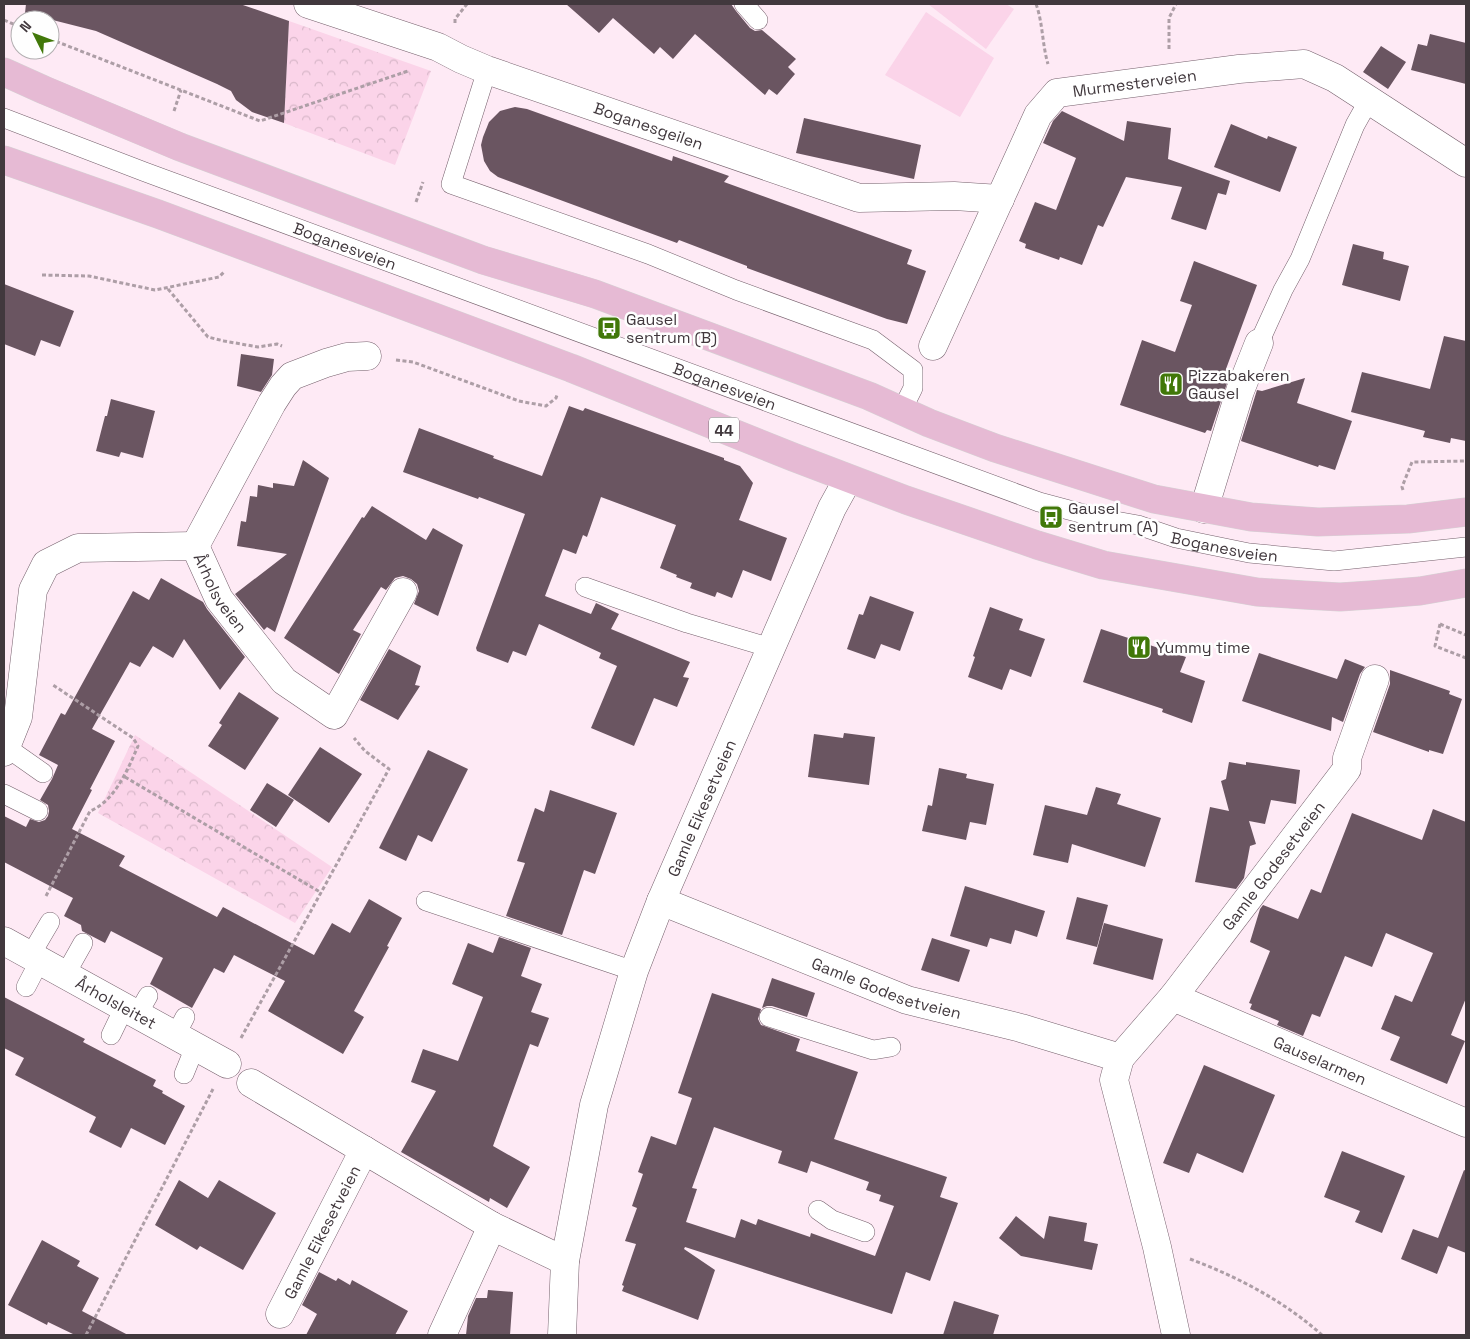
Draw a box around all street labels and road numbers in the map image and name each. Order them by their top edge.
street label: Murmesterveien [1071,64,1198,101]
street label: Boganesgeilen [591,97,706,154]
street label: Boganesveien [290,217,399,274]
street label: Boganesveien [670,357,779,415]
road number: 44 [709,418,739,442]
street label: Boganesveien [1169,527,1279,566]
street label: Årholsveien [189,550,252,637]
street label: Gamle Eikesetveien [662,736,740,880]
street label: Gamle Godesetveien [1217,797,1329,935]
street label: Gamle Godesetveien [809,952,963,1023]
street label: Årholsleitet [72,972,160,1034]
street label: Gauselarmen [1270,1031,1370,1090]
street label: Gamle Eikesetveien [279,1162,365,1303]

